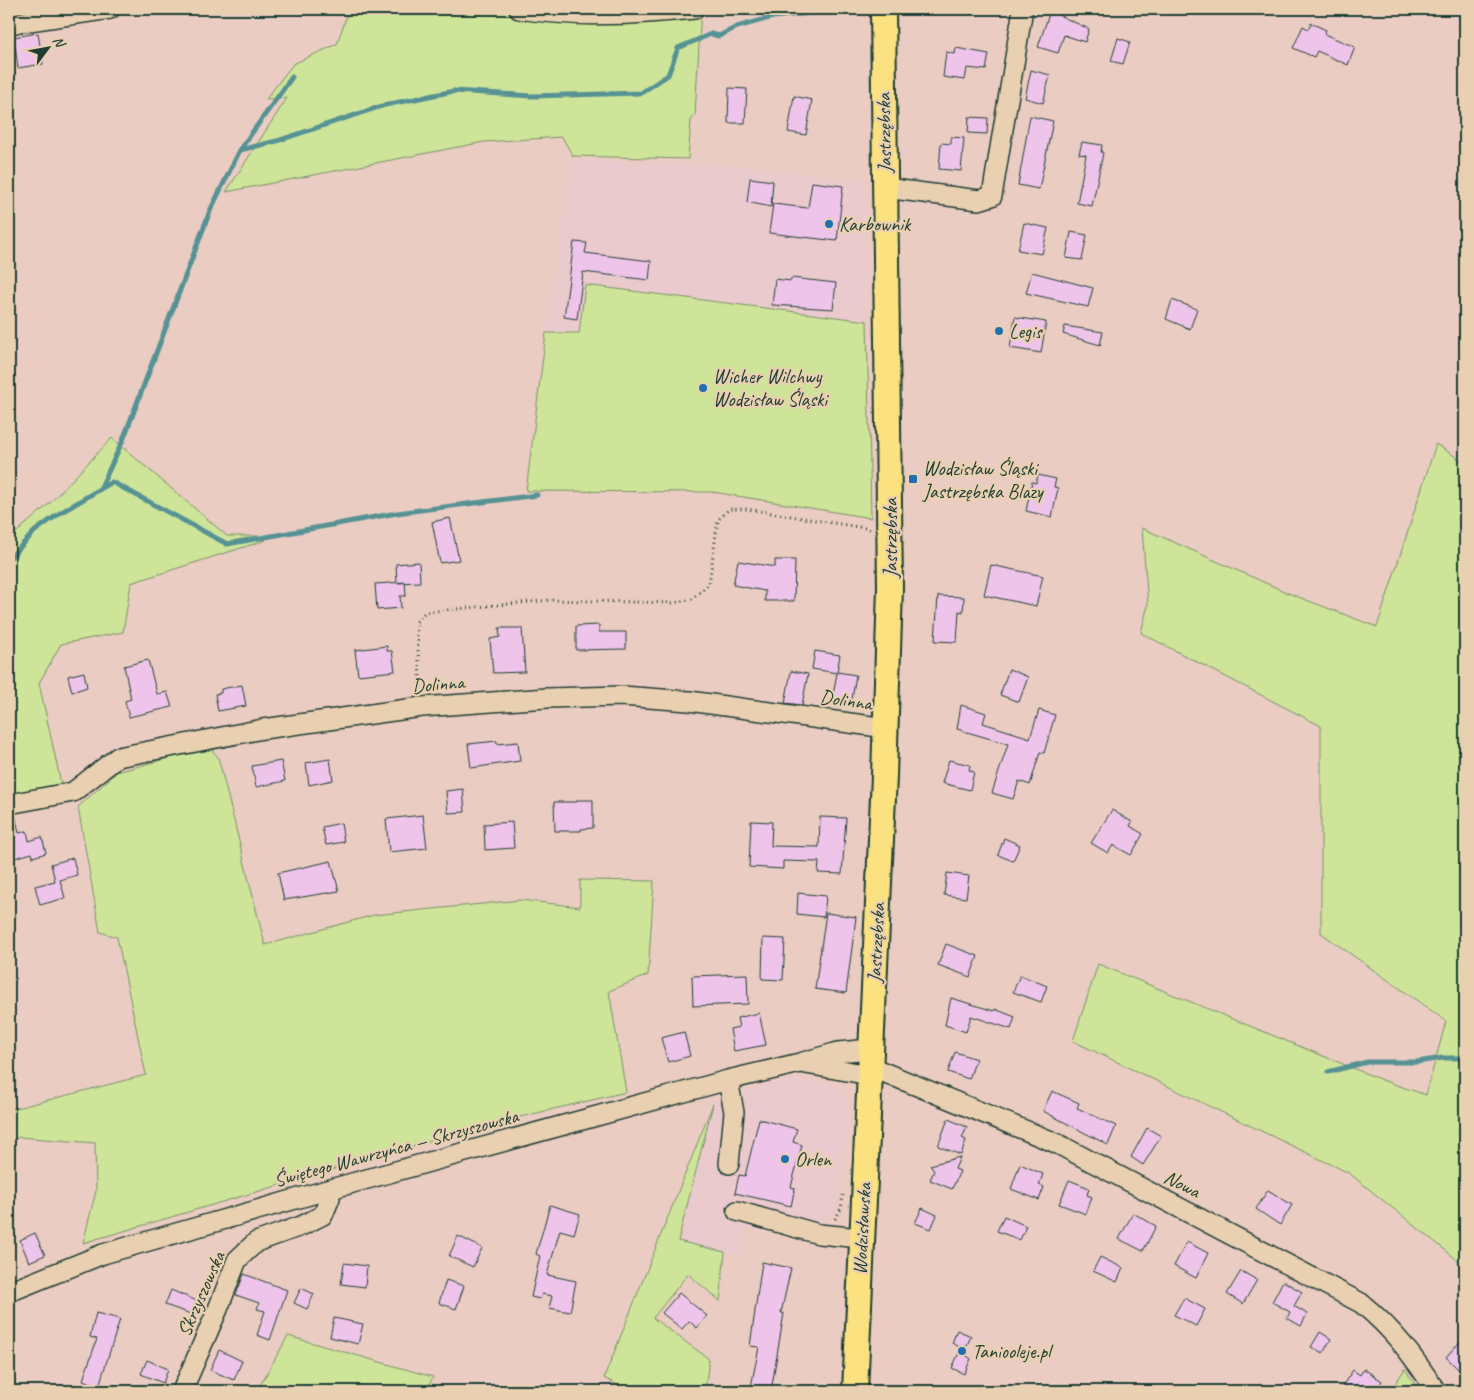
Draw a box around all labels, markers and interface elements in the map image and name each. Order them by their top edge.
north arrow [22,22,72,72]
text: N [49,33,69,52]
street label: Jastrzębska [871,92,897,174]
place label: Karbownik [839,212,912,237]
marker: Karbownik [823,218,835,230]
place label: Legis [1009,319,1044,344]
marker: Legis [993,325,1005,337]
place label: Wicher Wilchwy Wodzisław Śląski [713,364,829,412]
marker: Wicher Wilchwy Wodzisław Śląski [697,382,709,394]
place label: Wodzisław Śląski Jastrzębska Blazy [922,456,1045,504]
marker: Wodzisław Śląski Jastrzębska Blazy [907,473,919,485]
street label: Jastrzębska [878,497,903,579]
street label: Dolinna [411,669,467,699]
street label: Dolinna [818,684,875,716]
street label: Jastrzębska [861,901,891,984]
street label: Świętego Wawrzyńca — Skrzyszowska [271,1103,523,1193]
place label: Orlen [795,1147,832,1172]
marker: Orlen [779,1153,791,1165]
street label: Nowa [1160,1164,1206,1204]
street label: Wodzisławska [847,1181,877,1275]
street label: Skrzyszowska [171,1246,232,1340]
place label: Taniooleje.pl [972,1339,1054,1364]
marker: Taniooleje.pl [956,1345,968,1357]

